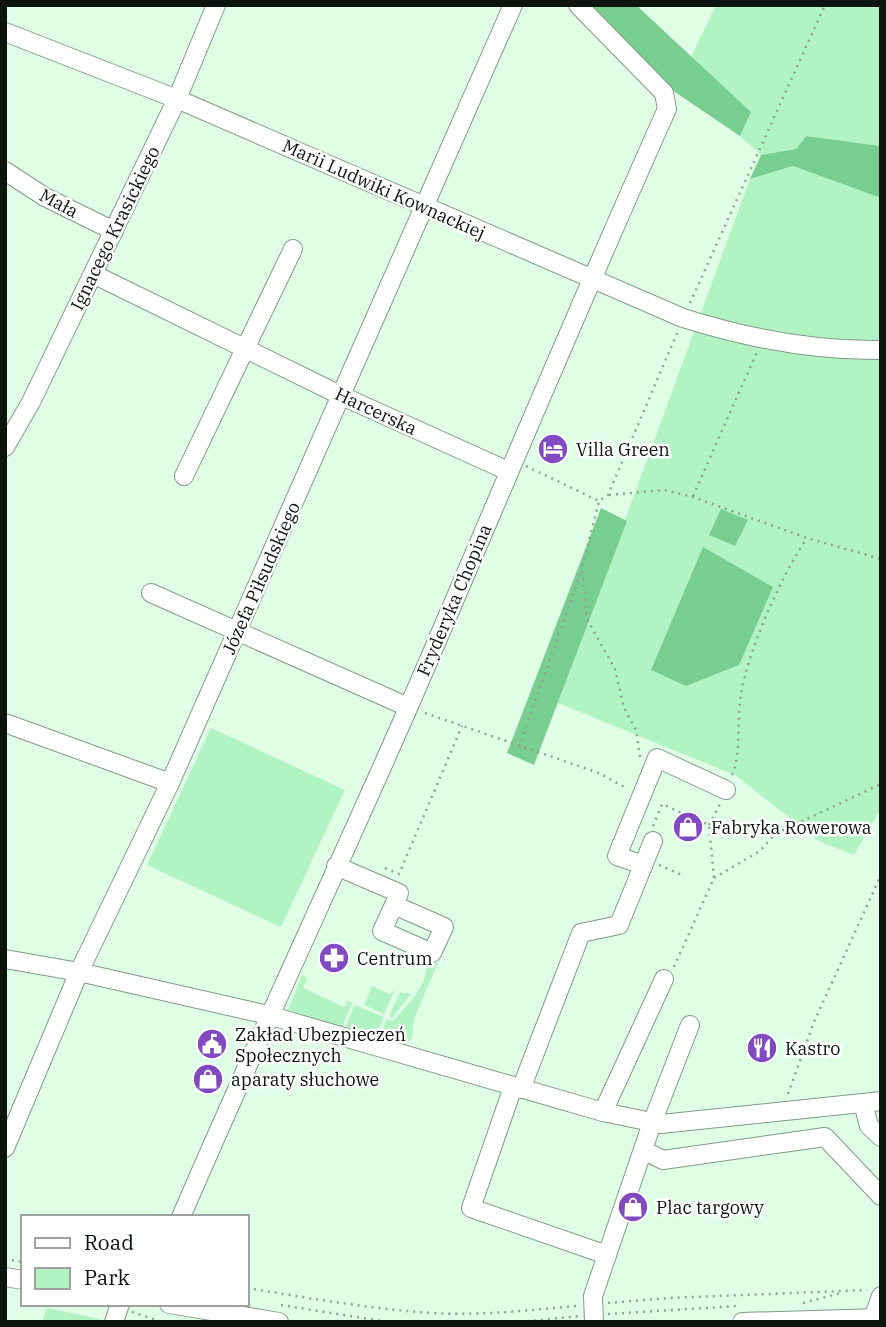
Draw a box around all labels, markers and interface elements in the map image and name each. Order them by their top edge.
street label: Marii Ludwiki Kownackiej [279,134,489,244]
street label: Ignacego Krasickiego [65,142,165,314]
street label: Mała [36,183,83,223]
street label: Harcerska [331,382,421,440]
hotel icon: Villa Green [536,432,570,466]
place label: Villa Green [576,438,670,461]
street label: Józefa Piłsudskiego [217,498,305,658]
street label: Fryderyka Chopina [412,520,497,680]
shop icon: Fabryka Rowerowa [671,810,705,844]
place label: Fabryka Rowerowa [711,816,872,839]
pharmacy icon: Centrum [317,941,351,975]
place label: Centrum [357,947,433,970]
place label: Zakład Ubezpieczeń Społecznych [235,1023,406,1067]
public building icon: Zakład Ubezpieczeń Społecznych [195,1027,229,1061]
restaurant icon: Kastro [745,1031,779,1065]
place label: Kastro [785,1037,840,1060]
shop icon: aparaty słuchowe [191,1062,225,1096]
place label: aparaty słuchowe [231,1068,379,1091]
shop icon: Plac targowy [616,1190,650,1224]
place label: Plac targowy [656,1196,764,1219]
legend [21,1215,248,1306]
text: Road [84,1228,134,1256]
text: Park [84,1263,131,1291]

